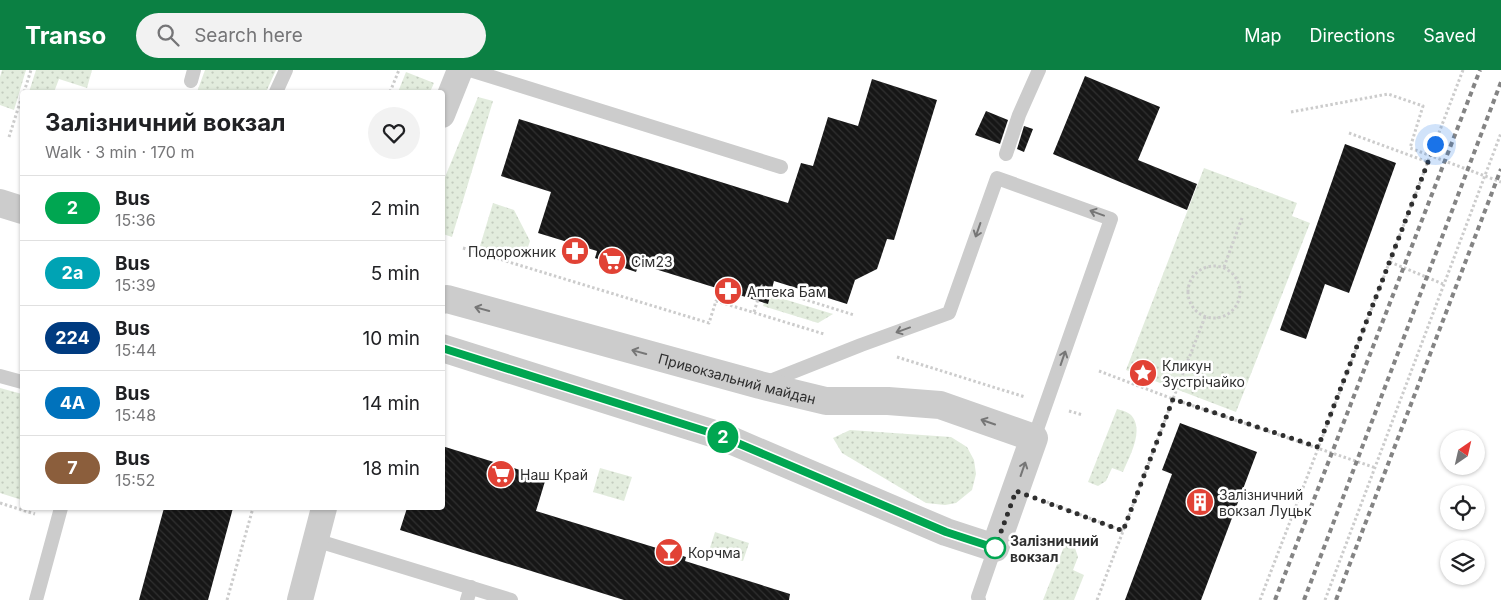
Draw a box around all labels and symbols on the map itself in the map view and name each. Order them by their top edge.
your location [1423,132,1448,157]
one-way arrow [1090,208,1106,218]
one-way arrow [973,222,982,237]
pharmacy icon: Подорожник [560,236,590,266]
place label: Подорожник [468,243,556,260]
supermarket icon: Сім23 [597,246,627,276]
place label: Сім23 [631,253,673,270]
pharmacy icon: Аптека Бам [713,276,743,306]
place label: Аптека Бам [747,283,826,300]
one-way arrow [475,303,491,313]
one-way arrow [896,326,911,335]
one-way arrow [631,346,647,356]
street label: Привокзальний майдан [657,349,818,407]
one-way arrow [1059,350,1068,366]
place label: Кликун Зустрічайко [1162,357,1245,390]
place icon: Кликун Зустрічайко [1128,358,1158,388]
one-way arrow [981,417,996,426]
line badge: 2 [707,421,739,453]
north arrow [1440,430,1485,475]
supermarket icon: Наш Край [486,459,516,489]
one-way arrow [1019,462,1028,477]
place label: Наш Край [520,466,588,483]
place label: Залізничний вокзал Луцьк [1219,486,1312,519]
building icon: Залізничний вокзал Луцьк [1185,487,1215,517]
place label: Залізничний вокзал [1010,532,1099,565]
bar icon: Корчма [654,537,684,567]
marker: Залізничний вокзал [984,537,1006,559]
place label: Корчма [688,544,741,561]

